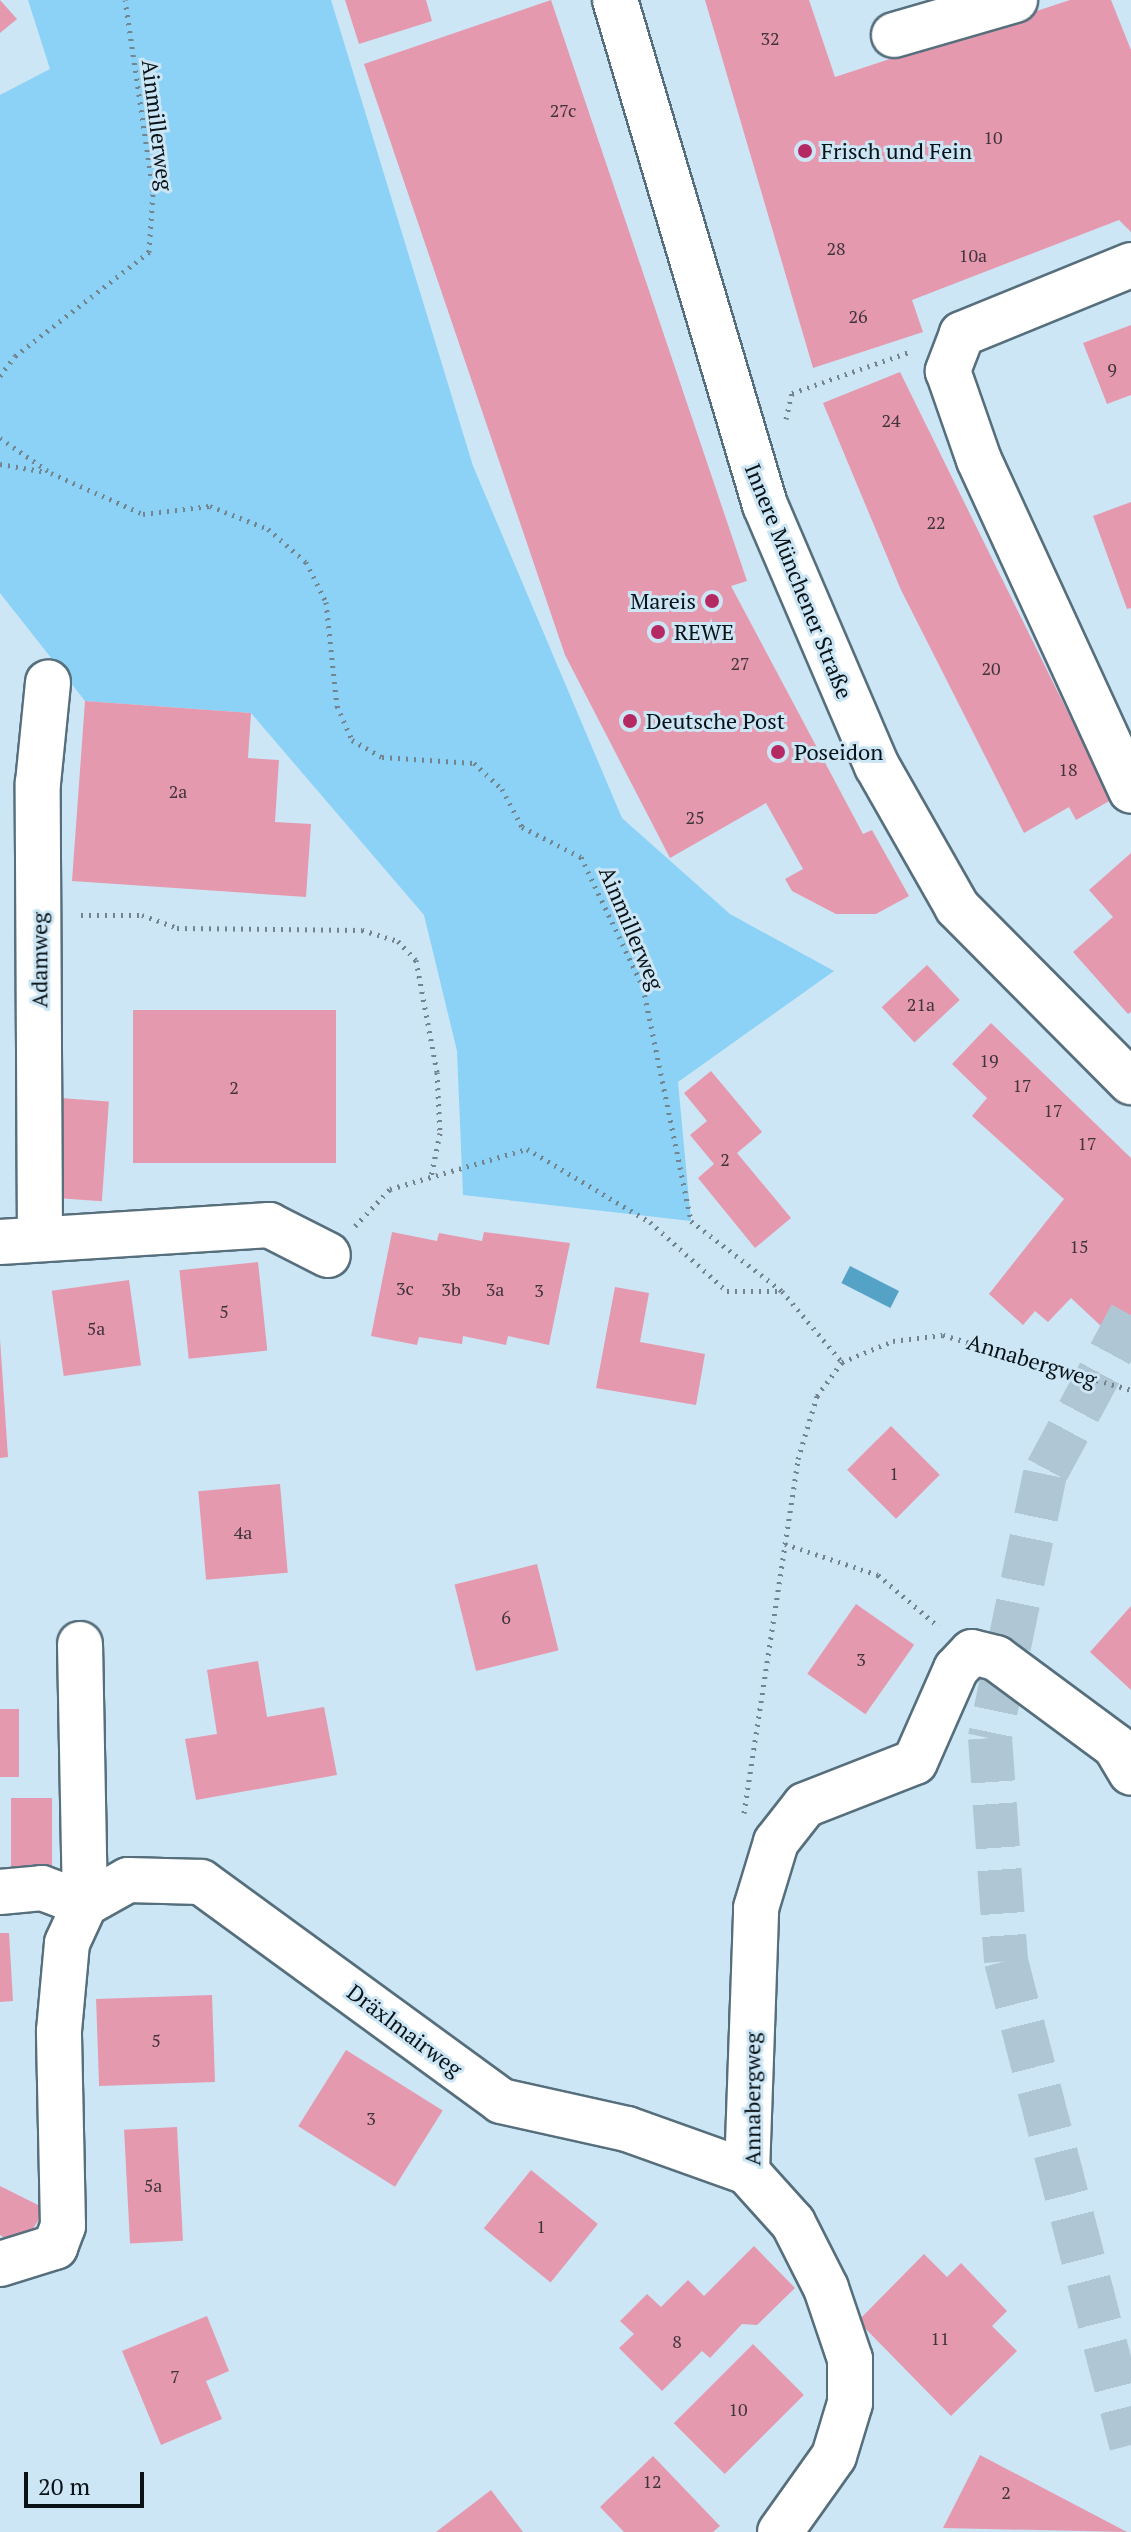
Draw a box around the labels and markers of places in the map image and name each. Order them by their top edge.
place label: Frisch und Fein [821,138,972,164]
marker: Frisch und Fein [796,142,814,160]
place label: Mareis [630,588,696,614]
marker: Mareis [703,592,721,610]
place label: REWE [674,619,734,645]
marker: REWE [649,623,667,641]
place label: Deutsche Post [646,708,785,734]
marker: Deutsche Post [621,712,639,730]
place label: Poseidon [794,739,883,765]
marker: Poseidon [769,743,787,761]

